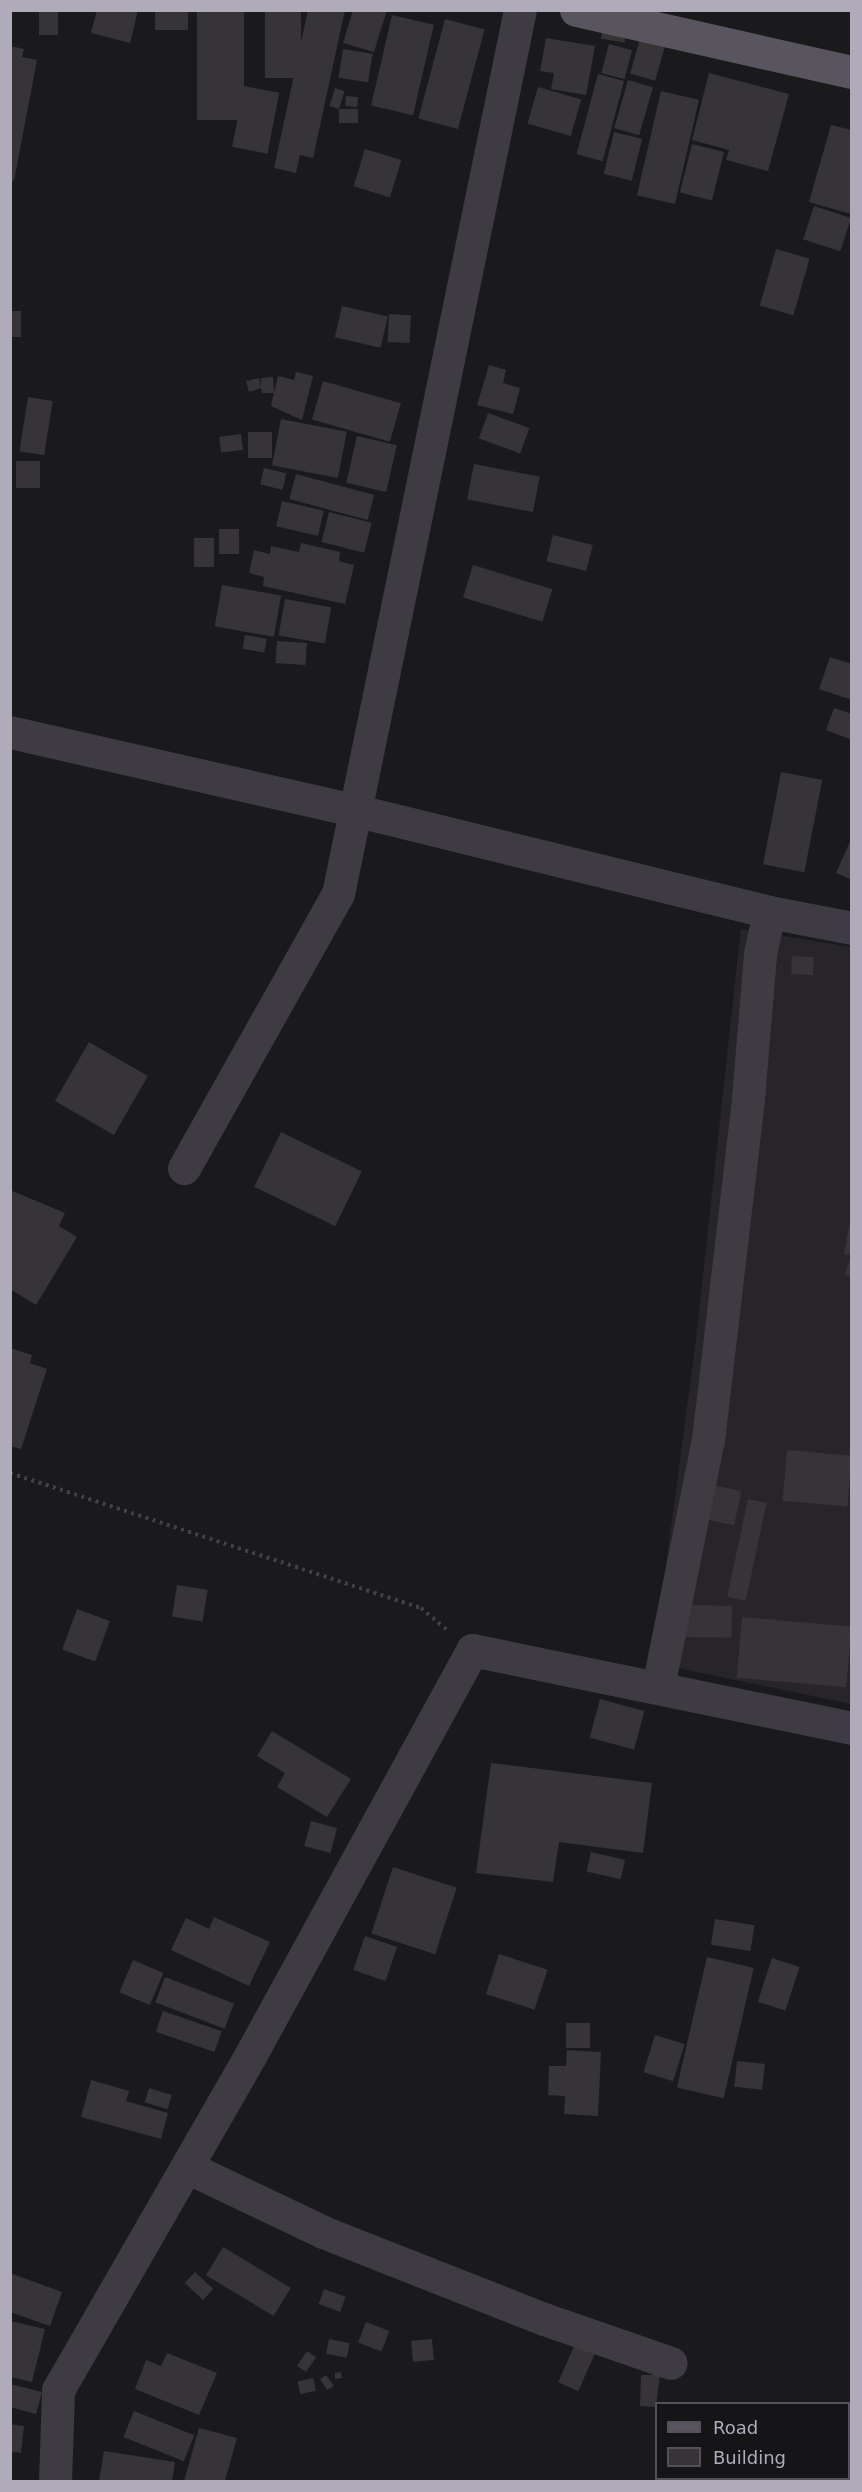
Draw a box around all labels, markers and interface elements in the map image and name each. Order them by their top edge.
legend [655,2402,850,2480]
text: Road [713,2417,758,2438]
text: Building [713,2447,786,2468]

